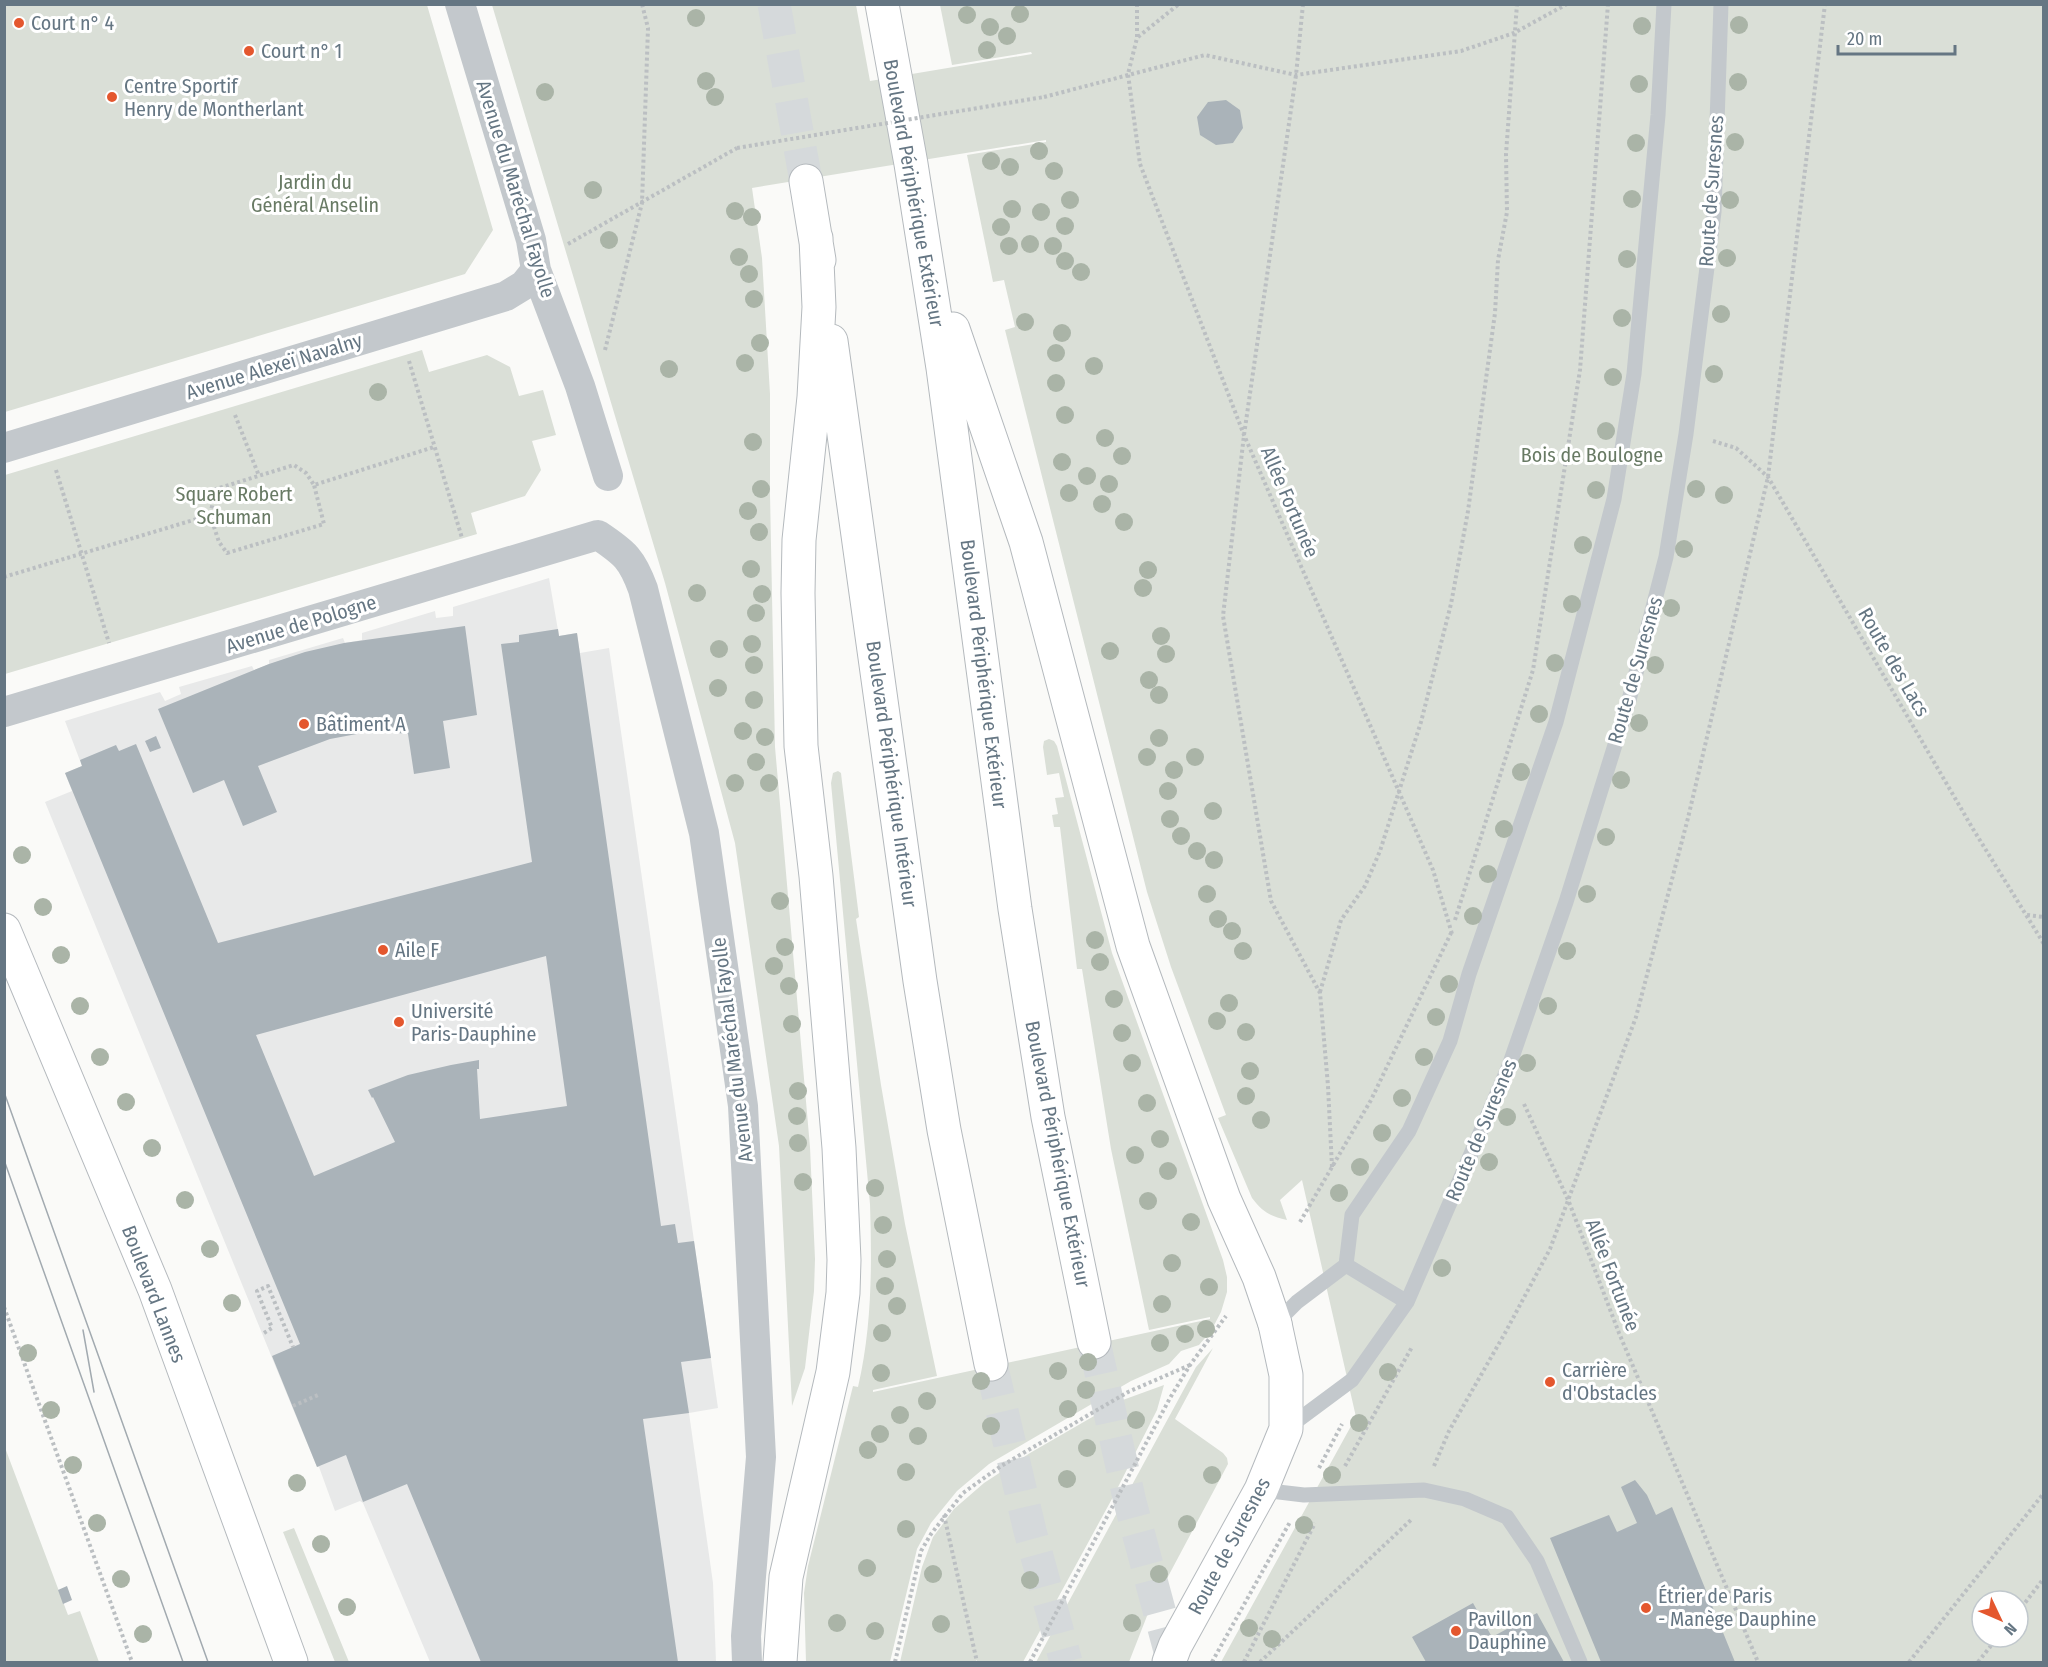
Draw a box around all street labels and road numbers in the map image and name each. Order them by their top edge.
street label: Boulevard Périphérique Extérieur [879,57,949,329]
street label: Avenue du Maréchal Fayolle [471,77,561,301]
street label: Route de Suresnes [1694,114,1728,268]
street label: Avenue Alexeï Navalny [183,328,365,404]
street label: Allée Fortunée [1256,443,1324,561]
street label: Boulevard Périphérique Extérieur [956,538,1012,810]
street label: Avenue de Pologne [223,590,379,658]
street label: Route de Suresnes [1603,594,1667,746]
street label: Route des Lacs [1853,603,1935,721]
street label: Boulevard Périphérique Intérieur [861,639,923,909]
street label: Avenue du Maréchal Fayolle [706,936,758,1164]
street label: Boulevard Périphérique Extérieur [1020,1019,1096,1289]
street label: Route de Suresnes [1440,1055,1522,1205]
street label: Allée Fortunée [1581,1215,1645,1335]
street label: Boulevard Lannes [117,1222,191,1366]
street label: Route de Suresnes [1183,1473,1275,1619]

